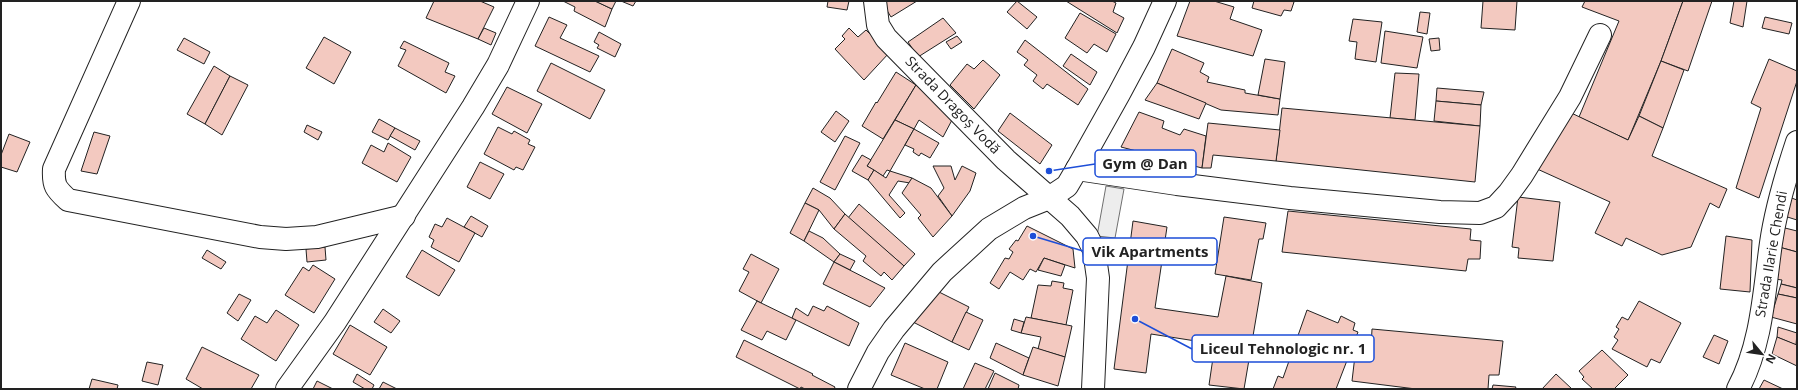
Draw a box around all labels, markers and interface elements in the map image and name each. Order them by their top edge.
street label: Strada Dragoș Vodă [902,52,1005,158]
callout: Gym @ Dan [1095,150,1196,177]
text: Gym @ Dan [1102,153,1188,173]
street label: Strada Ilarie Chendi [1750,189,1791,319]
callout: Vik Apartments [1083,238,1217,265]
text: Vik Apartments [1091,241,1209,261]
north arrow [1742,334,1782,374]
callout: Liceul Tehnologic nr. 1 [1192,335,1374,362]
text: Liceul Tehnologic nr. 1 [1200,338,1366,358]
text: N [1762,352,1780,367]

